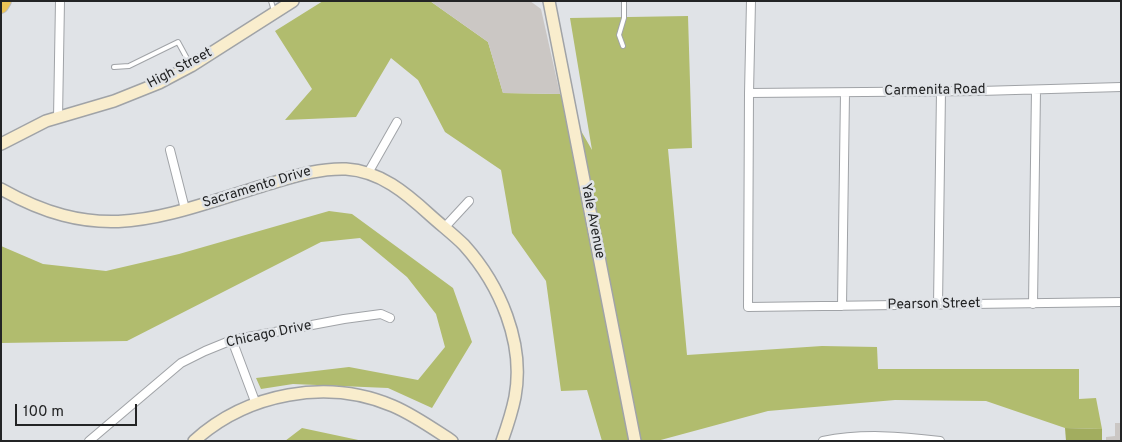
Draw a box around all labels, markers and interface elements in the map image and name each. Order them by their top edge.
street label: High Street [145,45,215,93]
street label: Carmenita Road [884,82,986,100]
street label: Sacramento Drive [201,164,313,212]
street label: Yale Avenue [576,182,608,260]
street label: Pearson Street [887,296,981,314]
street label: Chicago Drive [225,318,313,352]
scale bar [18,394,140,426]
text: 100 m [23,403,64,422]

